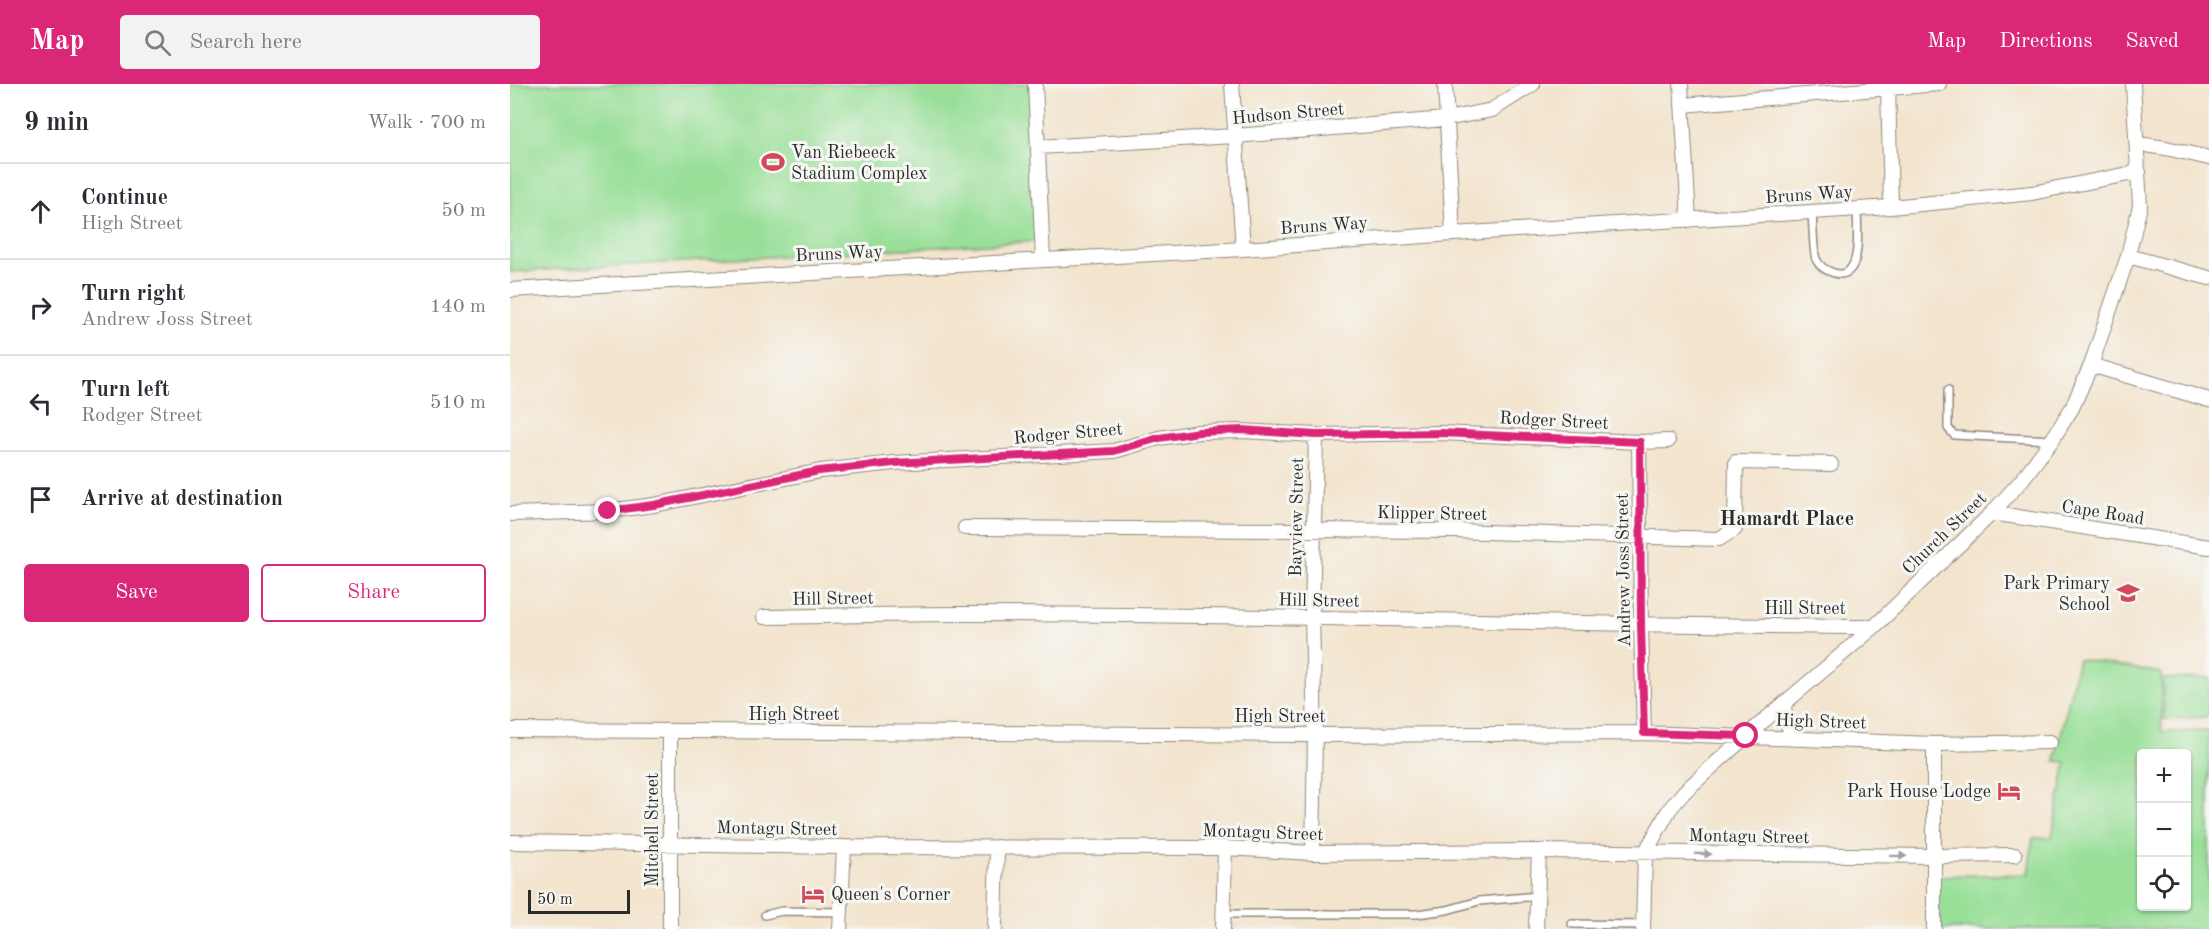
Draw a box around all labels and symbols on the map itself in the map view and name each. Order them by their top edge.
street label: Hudson Street [1231,100,1345,128]
place label: Van Riebeeck Stadium Complex [791,144,928,183]
sports icon: Van Riebeeck Stadium Complex [760,149,786,175]
street label: Bruns Way [1765,183,1854,207]
street label: Bruns Way [1280,214,1369,238]
street label: Bruns Way [795,243,884,265]
street label: Rodger Street [1499,409,1609,433]
street label: Rodger Street [1013,420,1123,448]
street label: Bayview Street [1287,457,1307,577]
street label: Church Street [1899,489,1990,578]
street label: Andrew Joss Street [1614,493,1634,647]
route end [594,497,620,523]
street label: Cape Road [2060,498,2146,528]
street label: Klipper Street [1377,504,1487,524]
district label: Hamardt Place [1720,510,1854,530]
place label: Park Primary School [2003,575,2110,614]
school or university icon: Park Primary School [2115,580,2141,606]
street label: Hill Street [792,589,874,609]
street label: Hill Street [1278,591,1360,611]
street label: Hill Street [1764,600,1846,618]
street label: High Street [748,706,840,724]
street label: High Street [1234,708,1326,726]
street label: High Street [1775,711,1867,733]
route start [1732,722,1758,748]
street label: Mitchell Street [644,773,662,887]
hotel icon: Park House Lodge [1996,778,2022,804]
place label: Park House Lodge [1847,783,1991,801]
street label: Montagu Street [716,819,838,839]
street label: Montagu Street [1202,822,1324,844]
street label: Montagu Street [1688,827,1810,847]
one-way arrow [1694,849,1713,859]
one-way arrow [1889,851,1908,861]
hotel icon: Queen's Corner [800,881,826,907]
place label: Queen's Corner [831,886,951,904]
scale bar [528,887,630,914]

